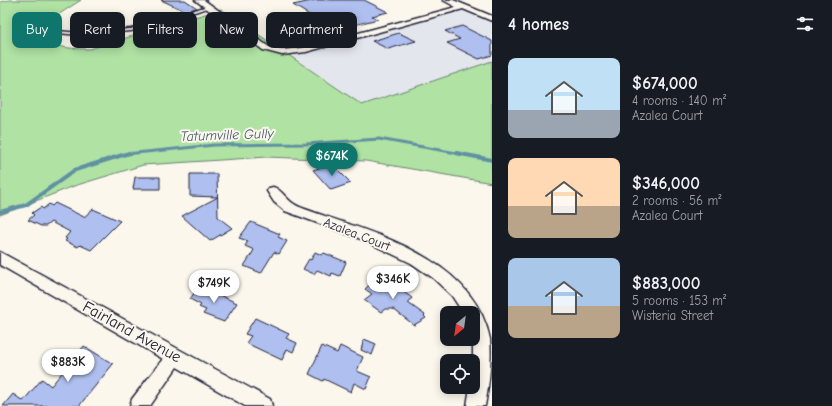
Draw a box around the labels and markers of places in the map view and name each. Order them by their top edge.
pin: $674K [304,143,360,177]
pin: $346K [365,266,421,300]
pin: $749K [186,270,242,304]
pin: $883K [40,349,96,383]

